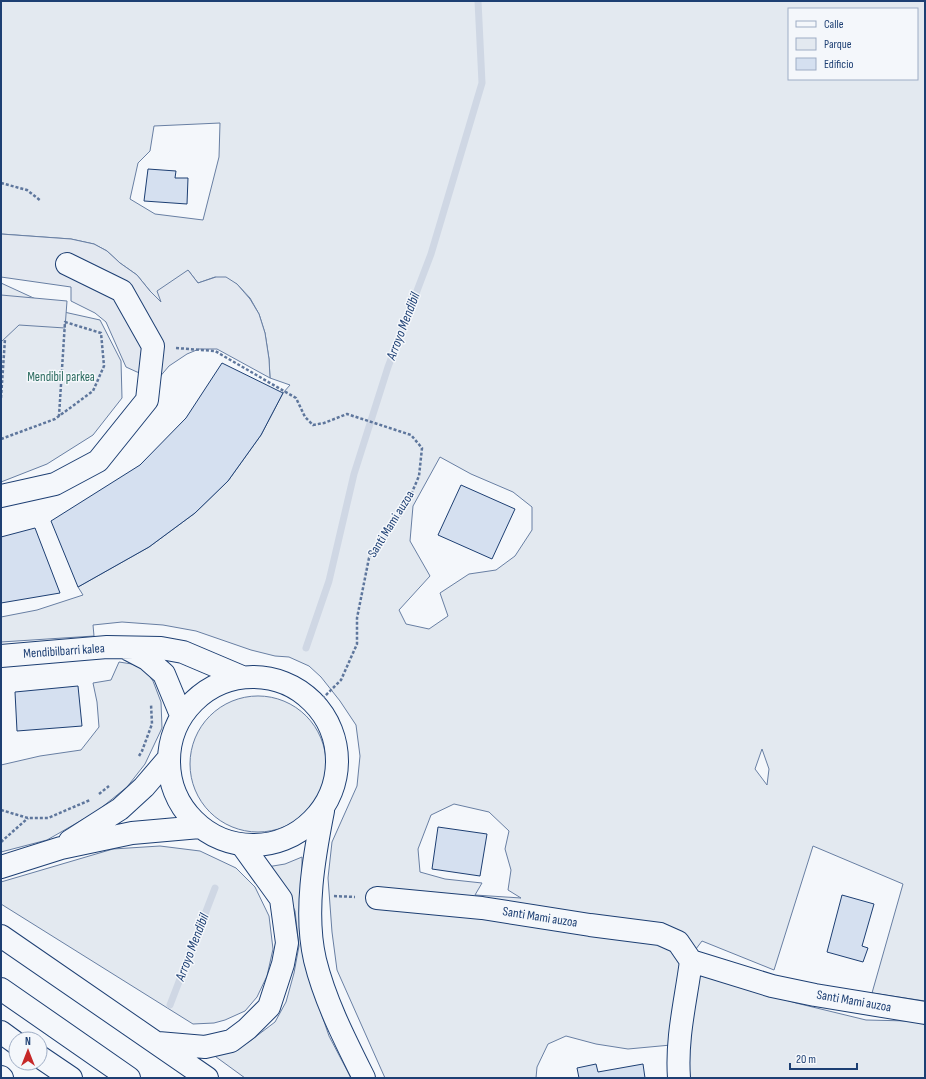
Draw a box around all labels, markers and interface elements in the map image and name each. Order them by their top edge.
legend [788,8,918,80]
text: Calle [824,17,844,32]
text: Parque [824,37,852,52]
text: Edificio [824,57,853,72]
water label: Arroyo Mendibil [382,289,424,363]
park label: Mendibil parkea [27,369,95,385]
street label: Santi Mami auzoa [364,488,418,560]
street label: Mendibilbarri kalea [23,640,105,662]
street label: Santi Mami auzoa [501,903,579,931]
water label: Arroyo Mendibil [171,910,213,984]
street label: Santi Mami auzoa [815,987,893,1015]
north arrow [8,1031,48,1071]
text: N [25,1035,31,1048]
scale bar [790,1045,857,1071]
text: 20 m [796,1052,816,1067]

